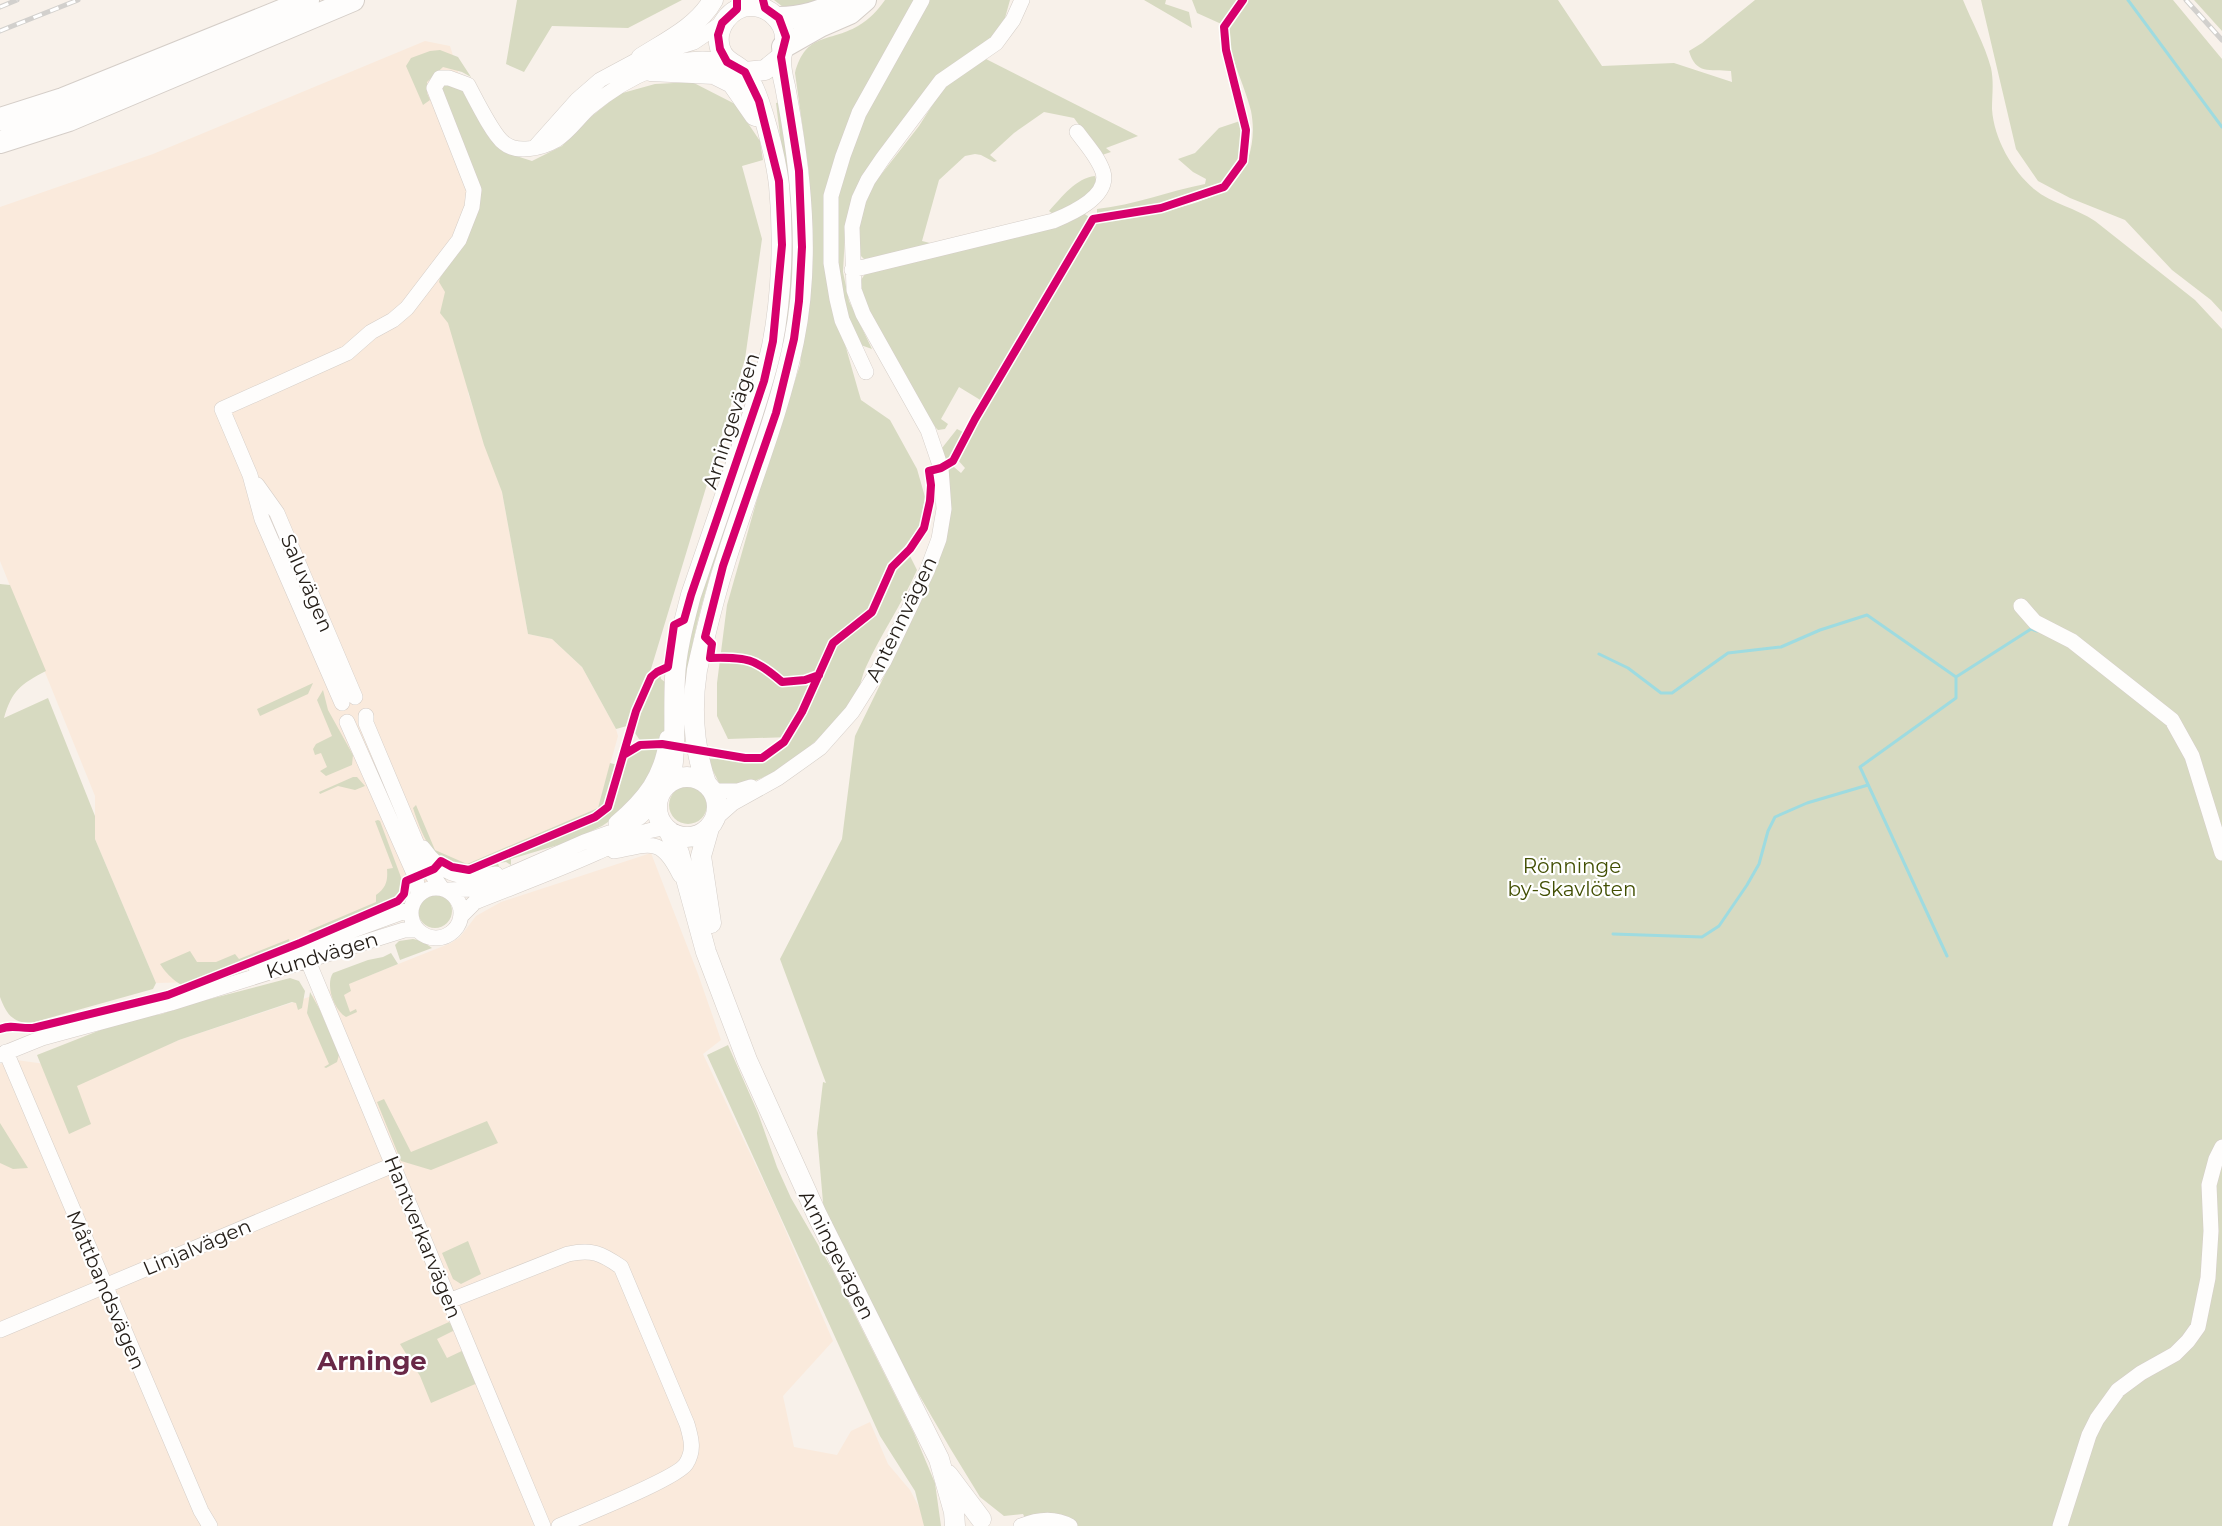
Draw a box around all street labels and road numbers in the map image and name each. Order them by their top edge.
street label: Arningevägen [698,350,764,492]
street label: Saluvägen [276,530,338,636]
street label: Antennvägen [860,553,942,685]
street label: Kundvägen [263,927,381,983]
street label: Hantverkarvägen [379,1152,467,1322]
street label: Arningevägen [794,1186,880,1324]
street label: Måttbandsvägen [62,1207,150,1373]
street label: Linjalvägen [139,1214,255,1280]

